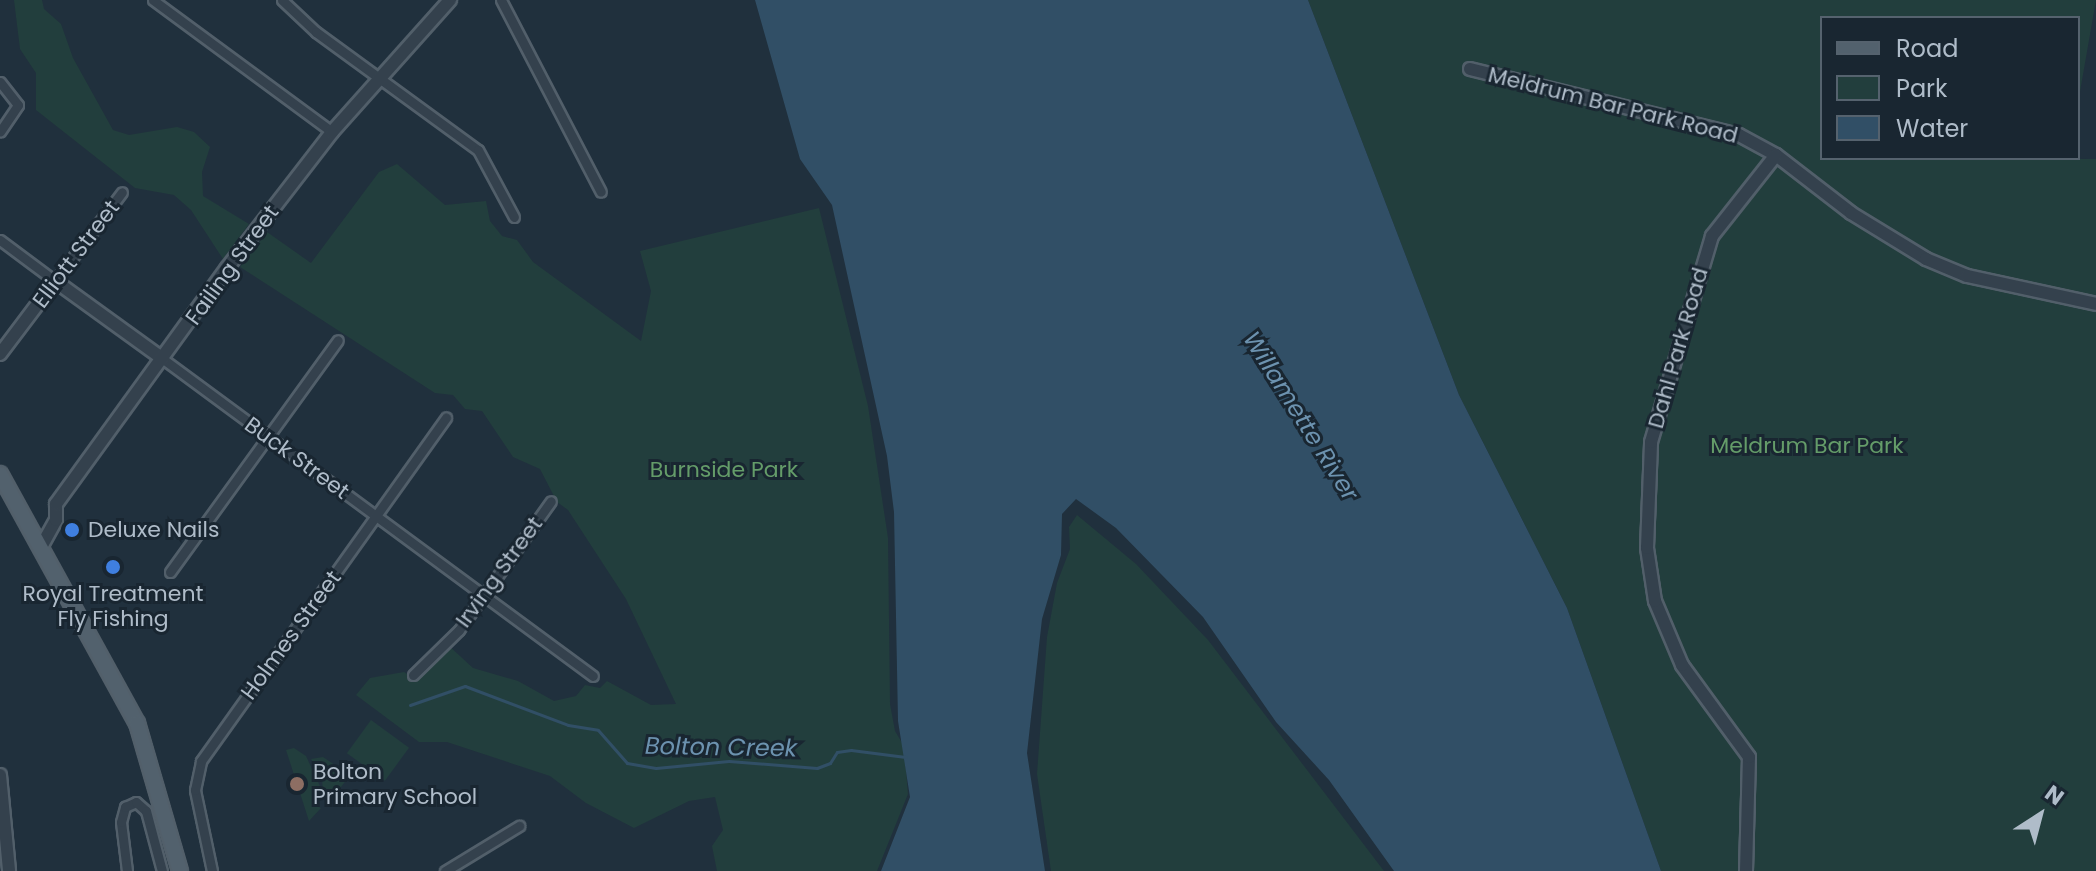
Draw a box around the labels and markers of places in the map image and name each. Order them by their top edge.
place label: Deluxe Nails [88,517,219,543]
marker: Deluxe Nails [63,521,81,539]
marker: Royal Treatment Fly Fishing [104,558,122,576]
place label: Royal Treatment Fly Fishing [22,580,204,632]
place label: Bolton Primary School [313,758,477,810]
marker: Bolton Primary School [288,775,306,793]

